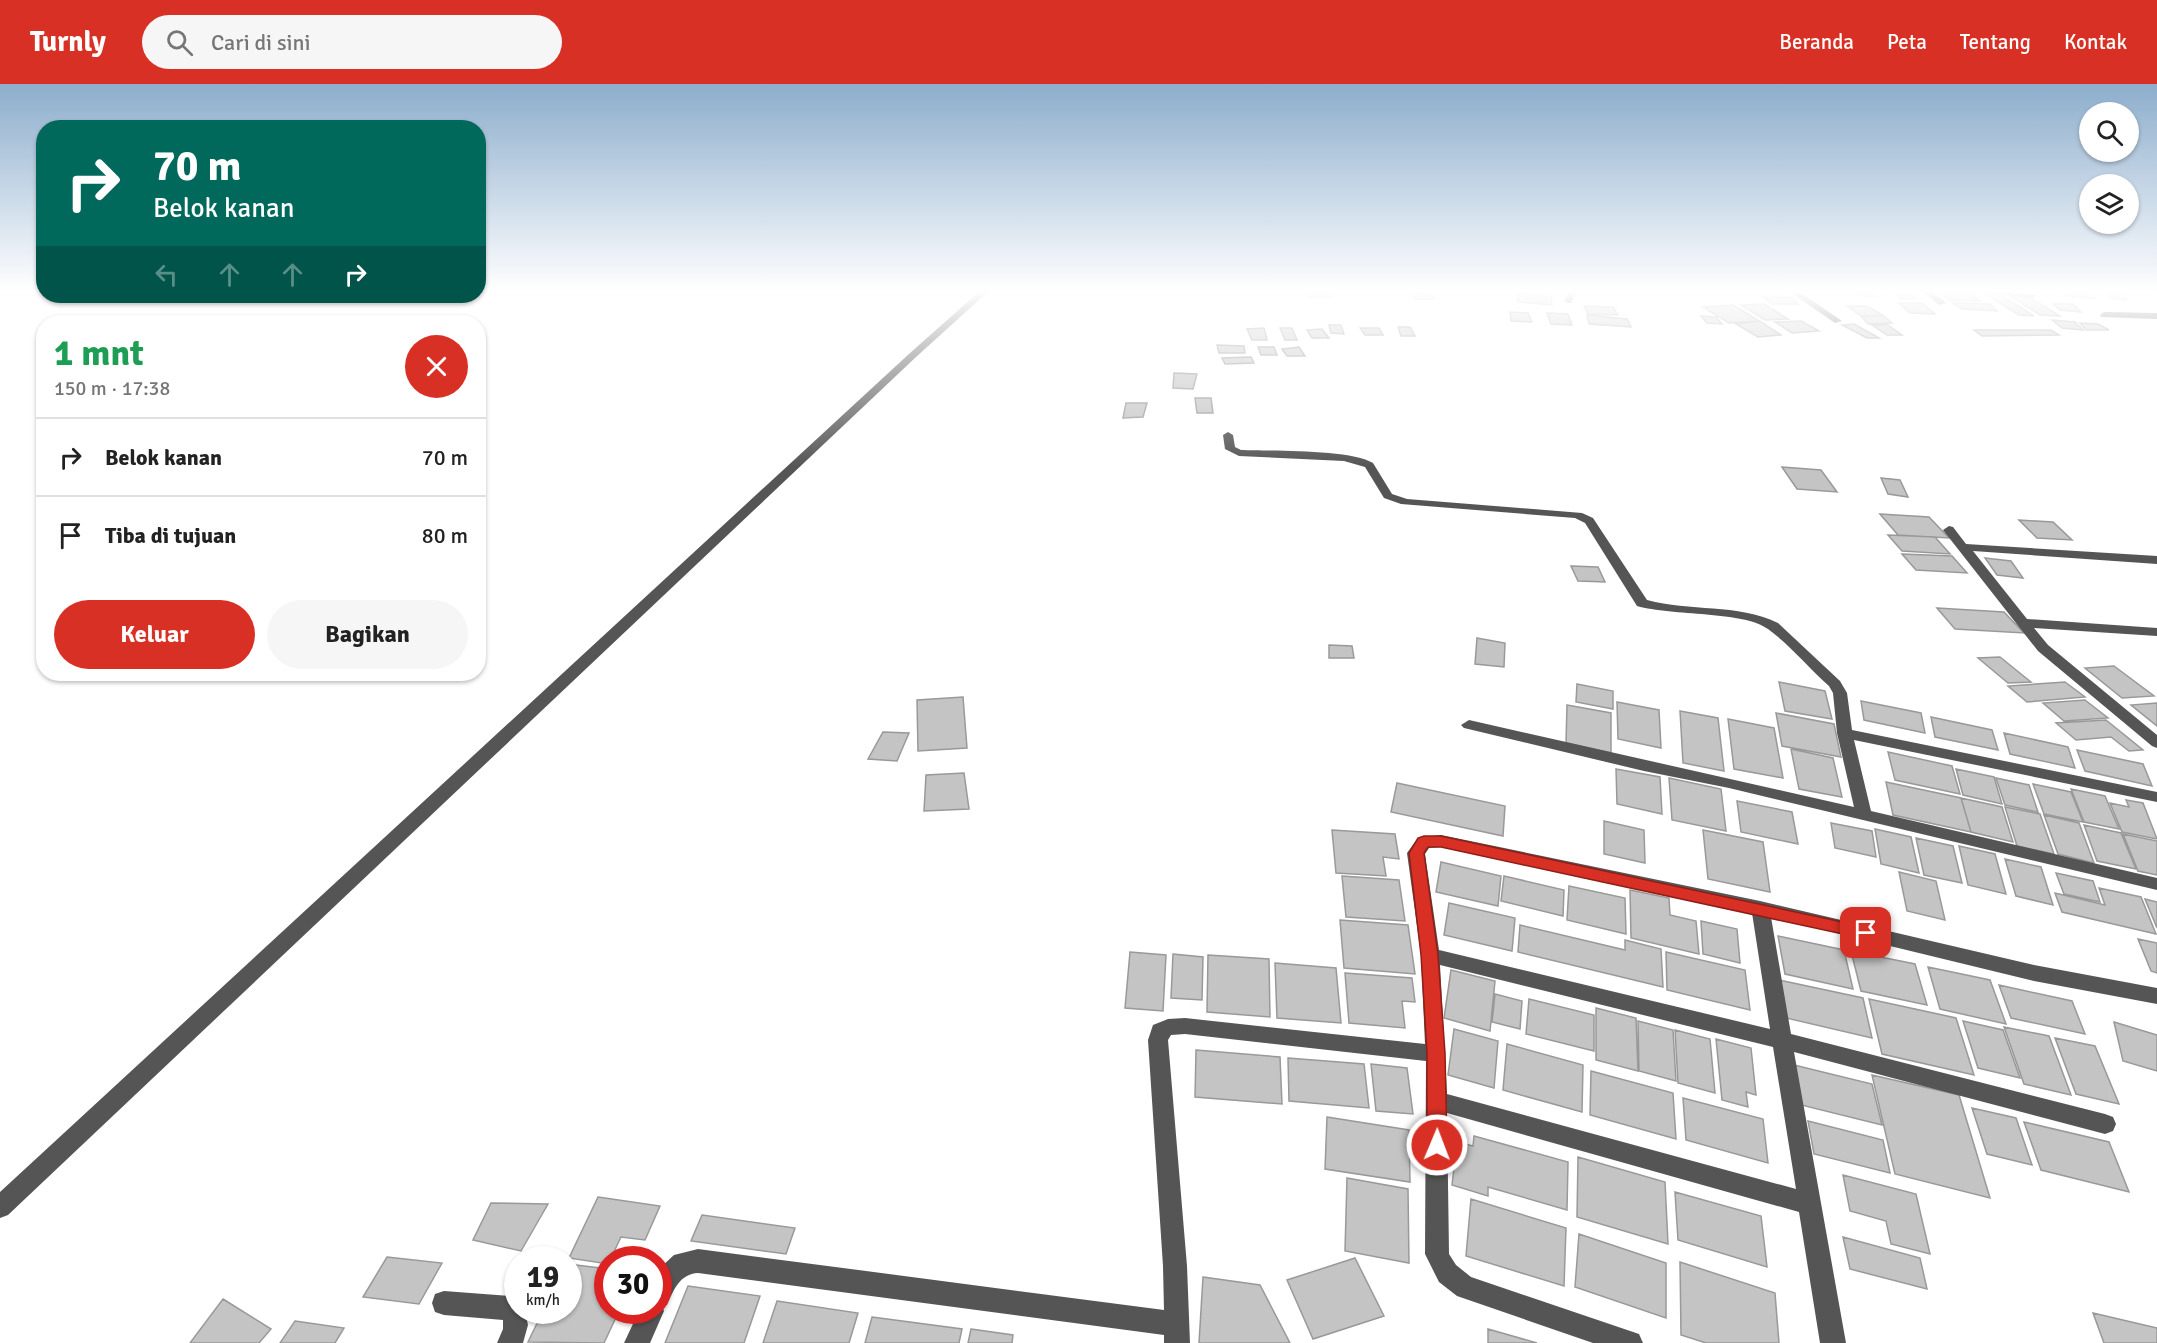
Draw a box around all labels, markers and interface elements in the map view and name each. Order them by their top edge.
search box [142,15,562,69]
text: Turnly [30,25,106,59]
icon: search [163,26,196,59]
text: Cari di sini [211,29,311,56]
text: Beranda [1779,29,1854,55]
text: Peta [1887,29,1927,55]
text: Tentang [1960,29,2031,55]
text: Kontak [2064,29,2127,55]
map controls [2079,102,2139,234]
button: search [2079,102,2139,162]
text: 70 m [153,141,242,192]
icon: right [54,144,132,222]
button: layers [2079,174,2139,234]
text: Belok kanan [153,192,294,225]
icon: left [150,258,183,291]
icon: ahead [213,258,246,291]
icon: ahead [276,258,309,291]
icon: right [339,258,372,291]
text: 1 mnt [54,331,144,376]
button: close [405,335,468,398]
text: 150 m · 17:38 [54,376,170,401]
icon: right [54,441,87,474]
text: Belok kanan [105,444,222,471]
text: 70 m [422,444,468,471]
icon: arrive [54,519,87,552]
text: Tiba di tujuan [105,522,236,549]
text: 80 m [422,522,468,549]
button: Keluar [54,600,255,669]
button: Bagikan [267,600,468,669]
pin [1840,907,1891,958]
icon: arrive [1849,916,1882,949]
position arrow [1405,1113,1469,1177]
speed limit sign: 30 [594,1246,672,1324]
text: 19 [527,1259,559,1296]
text: km/h [526,1291,560,1309]

